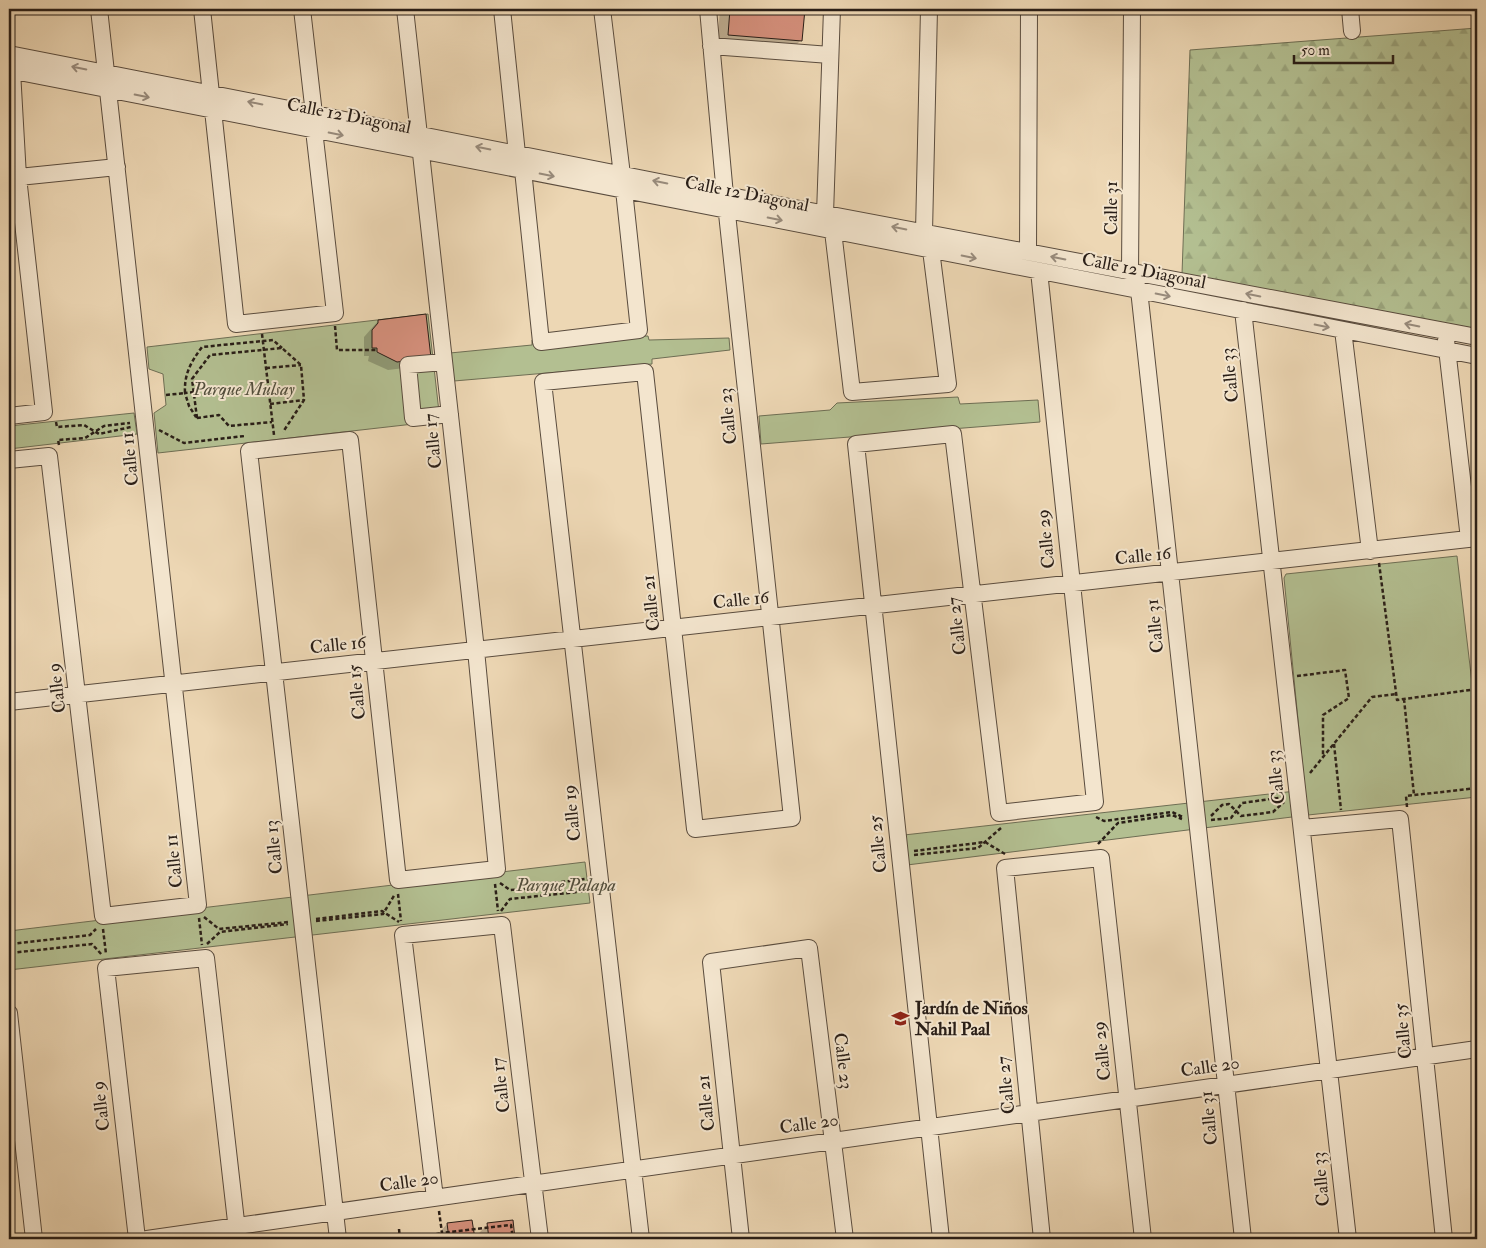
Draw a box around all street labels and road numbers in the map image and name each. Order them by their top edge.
street label: Calle 12 Diagonal [285,93,413,139]
street label: Calle 12 Diagonal [683,171,811,217]
street label: Calle 31 [1100,181,1123,235]
street label: Calle 12 Diagonal [1080,248,1208,294]
street label: Calle 33 [1216,347,1244,403]
street label: Calle 23 [714,386,742,446]
street label: Calle 17 [419,412,447,470]
street label: Calle 11 [116,431,144,487]
street label: Calle 29 [1031,508,1061,570]
street label: Calle 16 [1114,542,1173,570]
street label: Calle 21 [637,574,665,632]
street label: Calle 16 [712,586,771,614]
street label: Calle 27 [942,596,972,656]
street label: Calle 31 [1141,598,1169,654]
street label: Calle 16 [309,631,368,659]
street label: Calle 9 [43,662,71,714]
street label: Calle 15 [343,663,371,721]
street label: Calle 33 [1261,748,1291,806]
street label: Calle 19 [558,784,586,842]
street label: Calle 25 [864,814,892,874]
street label: Calle 13 [260,819,288,875]
street label: Calle 11 [160,833,188,889]
street label: Calle 35 [1389,1002,1417,1060]
street label: Calle 29 [1087,1020,1117,1082]
street label: Calle 23 [828,1031,858,1091]
street label: Calle 20 [1179,1051,1241,1083]
street label: Calle 27 [992,1055,1020,1115]
street label: Calle 17 [486,1056,516,1114]
street label: Calle 21 [692,1074,720,1132]
street label: Calle 9 [87,1080,115,1132]
street label: Calle 31 [1195,1090,1223,1146]
street label: Calle 20 [778,1108,840,1140]
street label: Calle 33 [1307,1151,1335,1207]
street label: Calle 20 [378,1166,440,1198]

